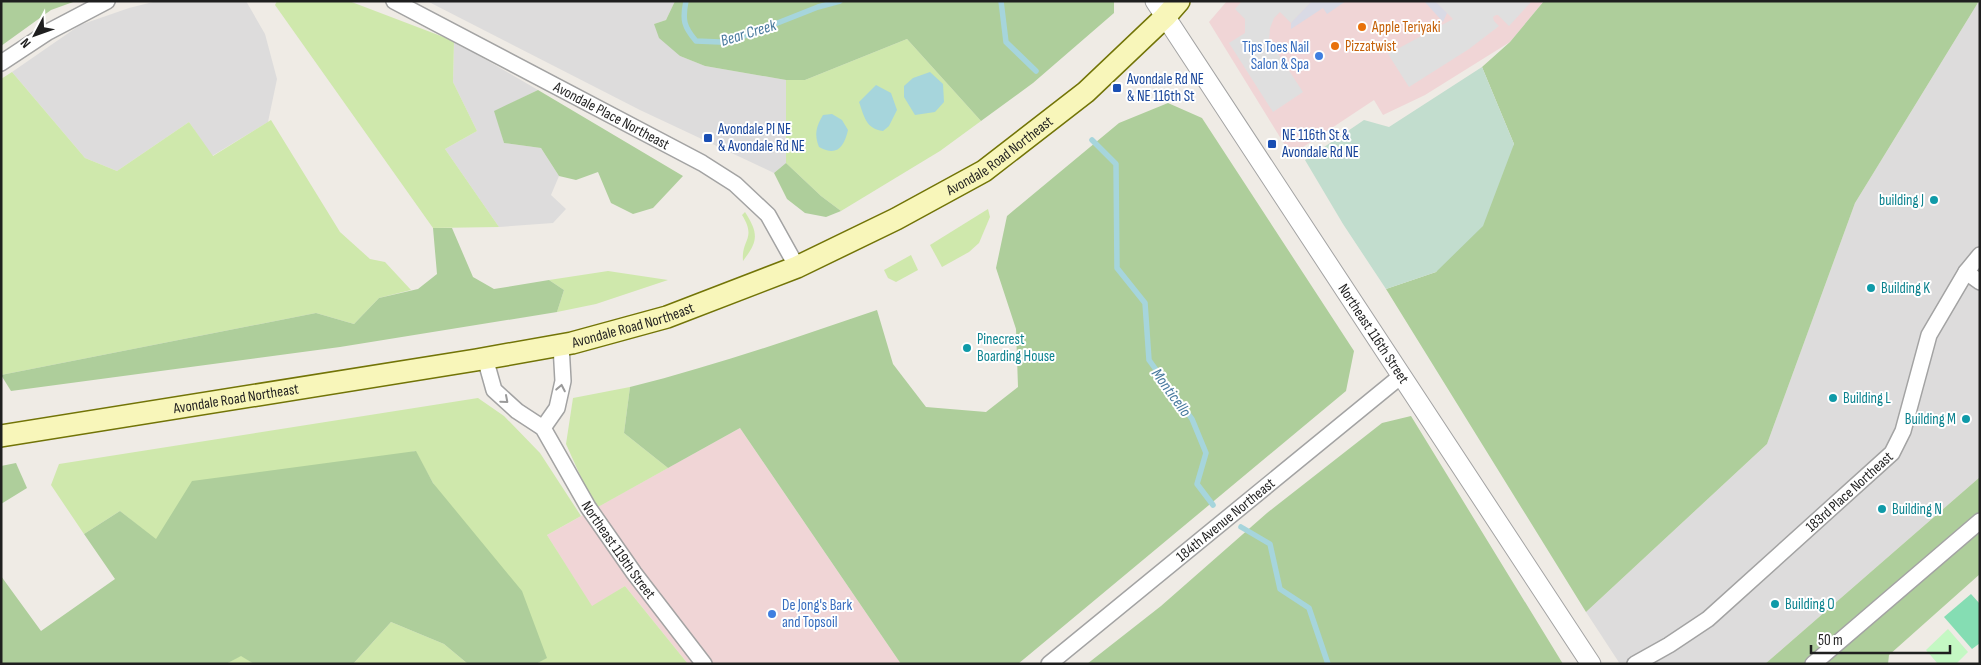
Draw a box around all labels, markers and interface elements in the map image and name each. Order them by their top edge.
north arrow [10,10,60,60]
water label: Bear Creek [718,16,779,51]
place label: Apple Teriyaki [1371,18,1441,37]
marker: Apple Teriyaki [1356,21,1368,33]
text: N [17,35,34,52]
place label: Pizzatwist [1345,37,1397,56]
place label: Tips Toes Nail Salon & Spa [1242,38,1309,74]
marker: Pizzatwist [1329,40,1341,52]
marker: Tips Toes Nail Salon & Spa [1313,50,1325,62]
place label: Avondale Rd NE & NE 116th St [1126,70,1204,106]
street label: Avondale Place Northeast [549,77,673,154]
marker: Avondale Rd NE & NE 116th St [1111,82,1123,94]
street label: Avondale Road Northeast [942,112,1057,200]
place label: Avondale Pl NE & Avondale Rd NE [717,120,805,156]
place label: NE 116th St & Avondale Rd NE [1281,126,1359,162]
marker: Avondale Pl NE & Avondale Rd NE [702,132,714,144]
marker: NE 116th St & Avondale Rd NE [1266,138,1278,150]
place label: building J [1879,191,1924,210]
marker: building J [1928,194,1940,206]
place label: Building K [1881,279,1930,298]
street label: Northeast 116th Street [1334,280,1413,388]
marker: Building K [1865,282,1877,294]
street label: Avondale Road Northeast [569,298,697,353]
place label: Pinecrest Boarding House [977,330,1055,366]
marker: Pinecrest Boarding House [961,342,973,354]
water label: Monticello [1147,365,1195,421]
street label: Avondale Road Northeast [171,379,300,418]
one-way arrow [555,384,565,393]
place label: Building L [1843,389,1891,408]
marker: Building L [1827,392,1839,404]
one-way arrow [499,394,508,403]
place label: Building M [1905,410,1956,429]
marker: Building M [1960,413,1972,425]
street label: 183rd Place Northeast [1802,447,1898,536]
street label: 184th Avenue Northeast [1173,474,1279,566]
street label: Northeast 119th Street [577,498,660,603]
place label: Building N [1892,500,1942,519]
marker: Building N [1876,503,1888,515]
place label: Building O [1785,595,1835,614]
place label: De Jong's Bark and Topsoil [782,596,852,632]
marker: Building O [1769,598,1781,610]
marker: De Jong's Bark and Topsoil [766,608,778,620]
scale bar [1811,622,1950,654]
text: 50 m [1818,631,1843,650]

